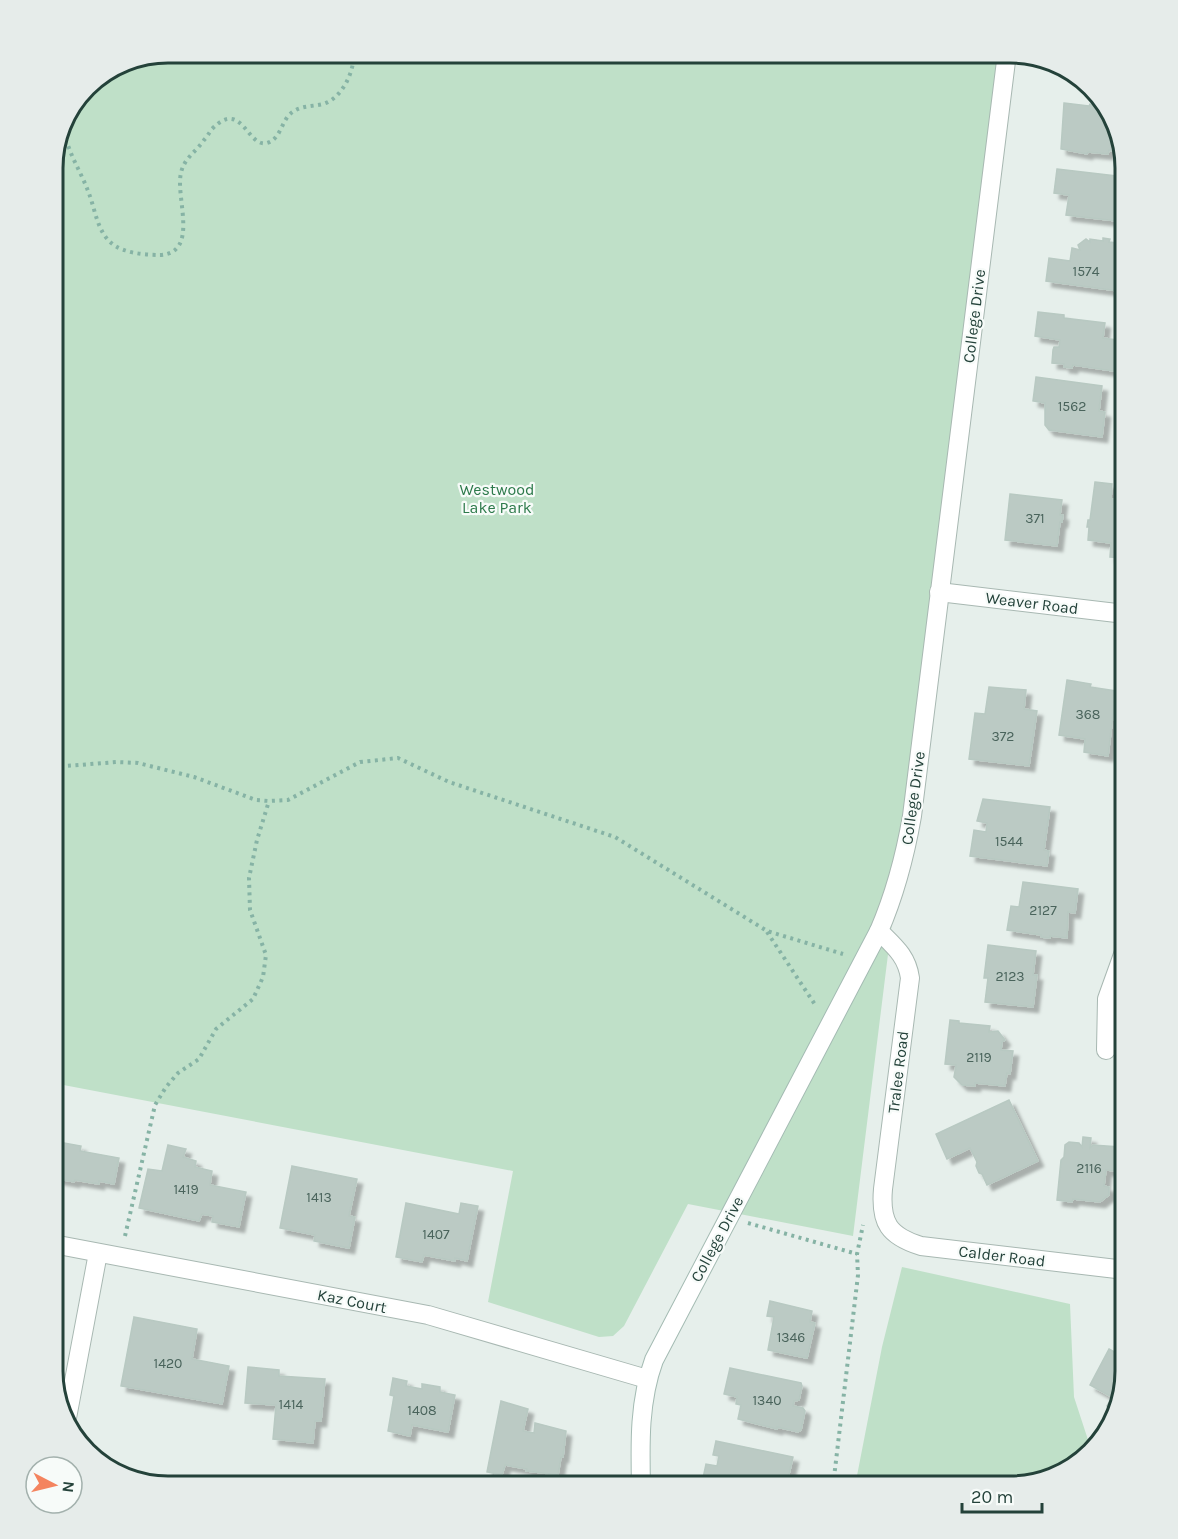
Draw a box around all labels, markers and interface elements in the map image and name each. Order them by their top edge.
house number: 1574 [1073,263,1100,280]
street label: College Drive [959,268,989,364]
house number: 1562 [1058,398,1086,415]
park label: Westwood Lake Park [460,480,535,517]
house number: 371 [1025,510,1045,527]
street label: Weaver Road [984,588,1080,618]
house number: 368 [1076,706,1100,723]
house number: 372 [992,728,1014,745]
street label: College Drive [897,750,929,846]
house number: 1544 [995,833,1023,850]
house number: 2127 [1029,902,1057,919]
house number: 2123 [995,968,1025,985]
street label: Tralee Road [884,1030,912,1114]
house number: 2119 [966,1049,992,1066]
house number: 2116 [1076,1160,1102,1177]
house number: 1419 [173,1181,199,1198]
house number: 1413 [306,1189,332,1206]
street label: College Drive [687,1193,747,1285]
house number: 1407 [422,1226,450,1243]
street label: Calder Road [958,1241,1046,1271]
street label: Kaz Court [316,1285,388,1317]
house number: 1346 [777,1329,805,1346]
house number: 1420 [154,1355,182,1372]
house number: 1340 [752,1392,782,1409]
house number: 1414 [279,1396,304,1413]
house number: 1408 [407,1402,437,1419]
north arrow [24,1455,84,1515]
scale bar [962,1476,1042,1514]
text: N [58,1480,79,1494]
text: 20 m [971,1486,1013,1508]

